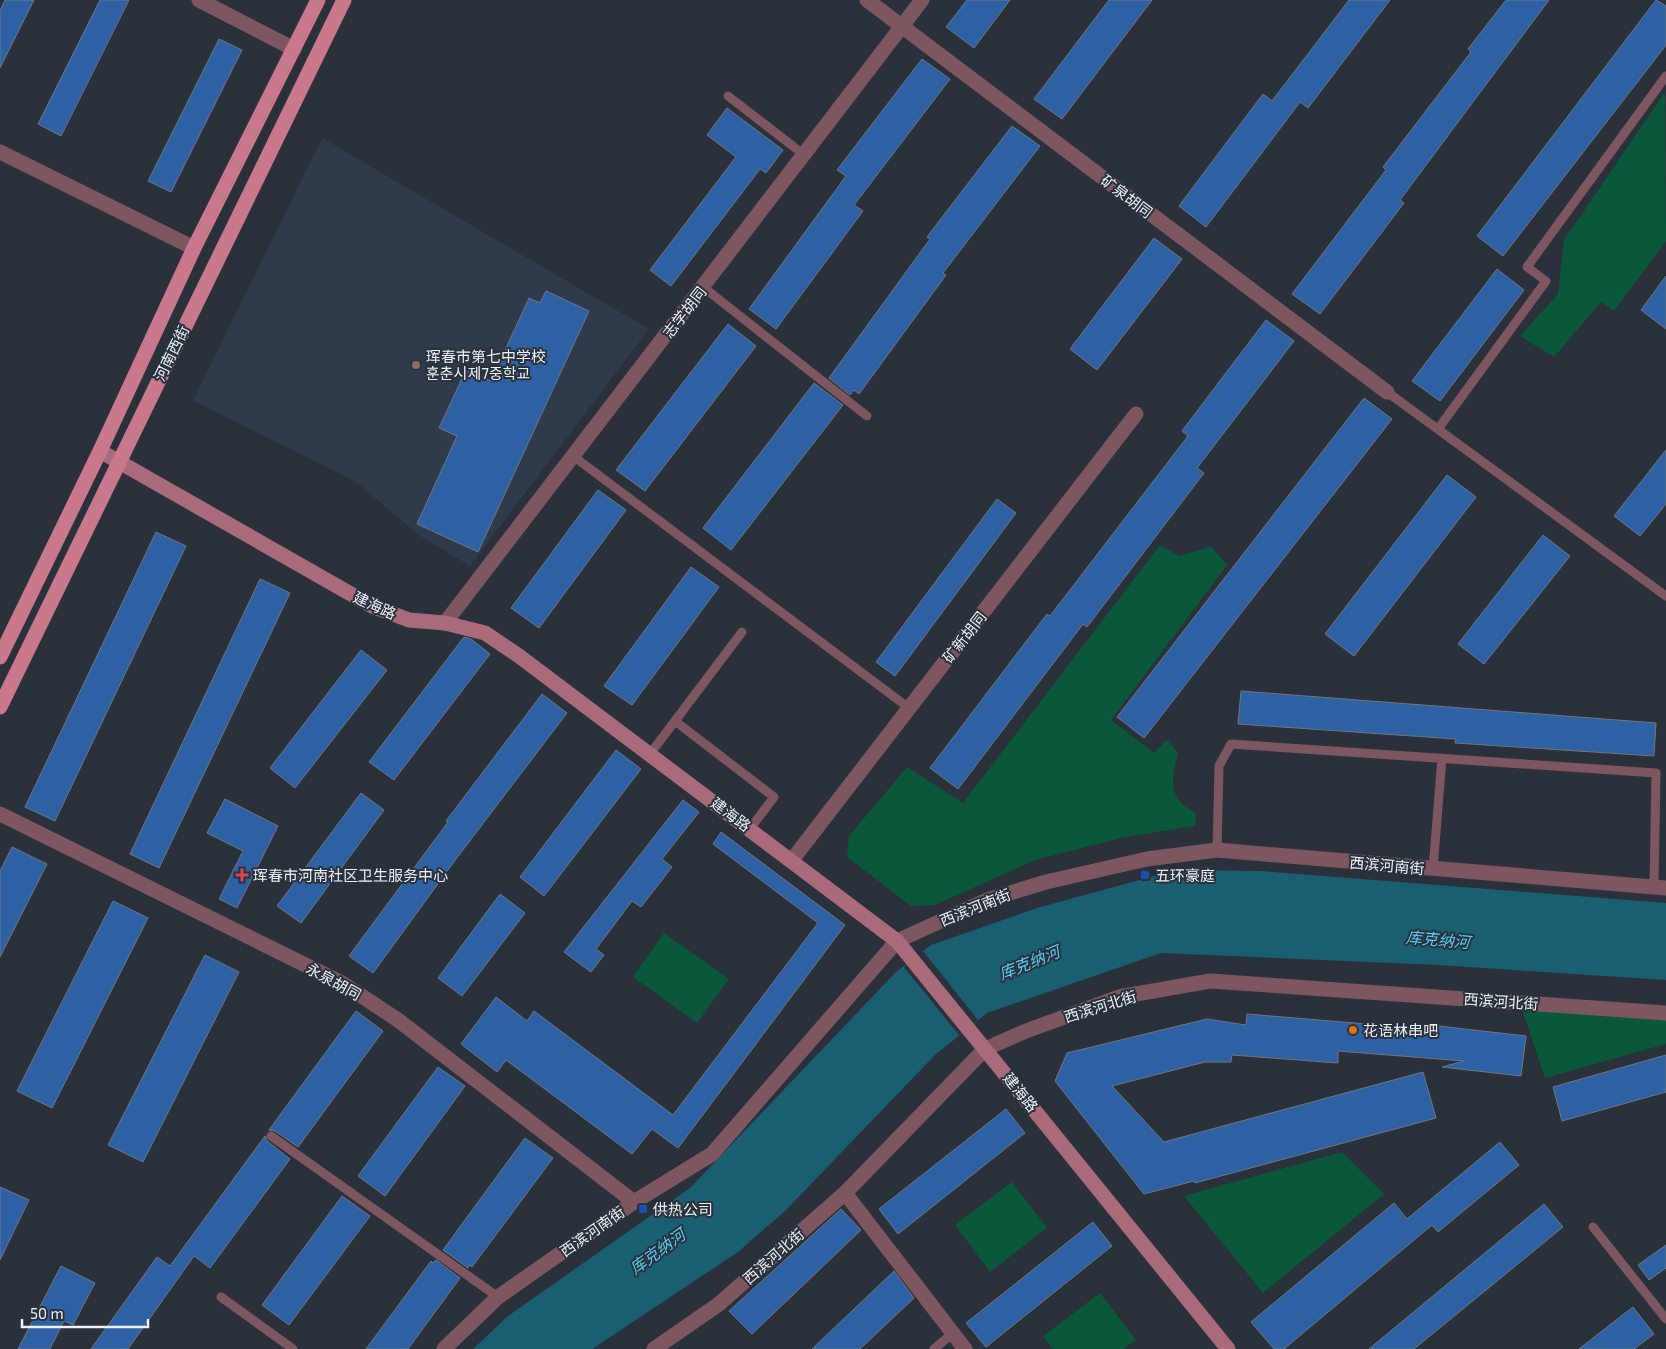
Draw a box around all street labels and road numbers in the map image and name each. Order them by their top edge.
street label: 矿泉胡同 [1098,171,1156,221]
street label: 志学胡同 [658,283,710,341]
street label: 河南西街 [150,322,192,384]
street label: 建海路 [351,587,399,623]
street label: 矿新胡同 [938,608,990,666]
street label: 建海路 [708,793,754,835]
street label: 西滨河南街 [1349,853,1425,877]
street label: 西滨河南街 [937,885,1013,929]
street label: 永泉胡同 [303,959,365,1003]
street label: 西滨河北街 [1061,986,1139,1026]
street label: 西滨河北街 [1463,989,1539,1013]
street label: 建海路 [1000,1069,1042,1115]
street label: 西滨河南街 [556,1202,628,1260]
street label: 西滨河北街 [739,1225,807,1287]

